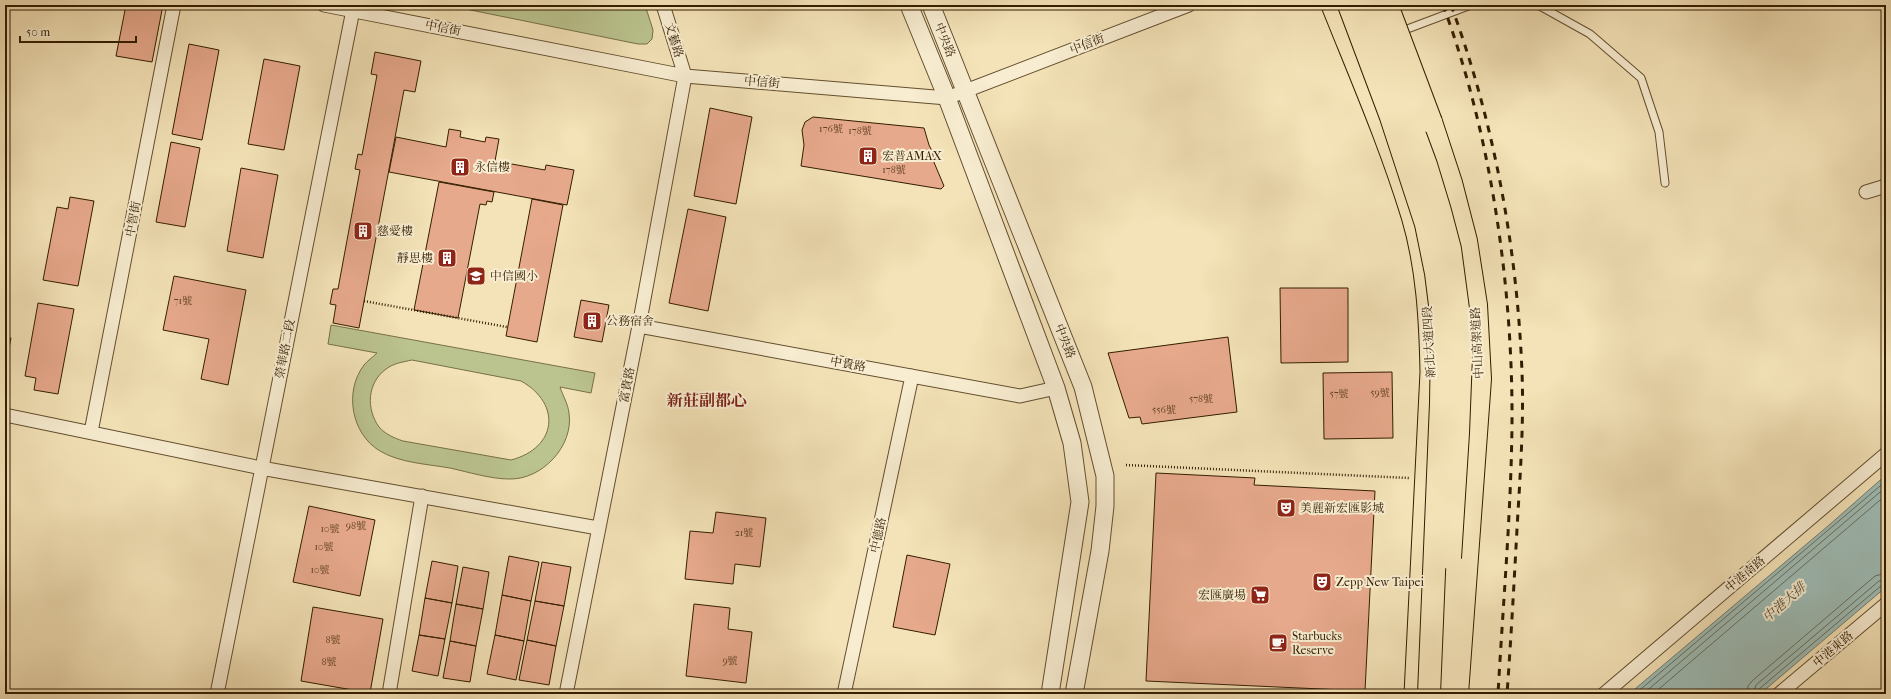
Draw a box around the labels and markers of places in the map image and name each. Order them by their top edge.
building icon: 宏普AMAX [857,145,879,167]
place label: 宏普AMAX [882,149,943,163]
building icon: 永信樓 [449,156,471,178]
place label: 永信樓 [474,160,510,174]
building icon: 慈愛樓 [352,220,374,242]
place label: 慈愛樓 [377,224,413,238]
building icon: 靜思樓 [436,247,458,269]
place label: 靜思樓 [397,251,433,265]
school or university icon: 中信國小 [465,265,487,287]
place label: 中信國小 [490,269,538,283]
building icon: 公務宿舍 [581,310,603,332]
place label: 公務宿舍 [606,314,654,328]
theatre icon: 美麗新宏匯影城 [1275,497,1297,519]
place label: 美麗新宏匯影城 [1300,501,1384,515]
theatre icon: Zepp New Taipei [1311,571,1333,593]
place label: Zepp New Taipei [1336,575,1424,589]
supermarket icon: 宏匯廣場 [1249,584,1271,606]
place label: 宏匯廣場 [1198,588,1246,602]
place label: Starbucks Reserve [1292,629,1342,657]
cafe icon: Starbucks Reserve [1267,632,1289,654]

